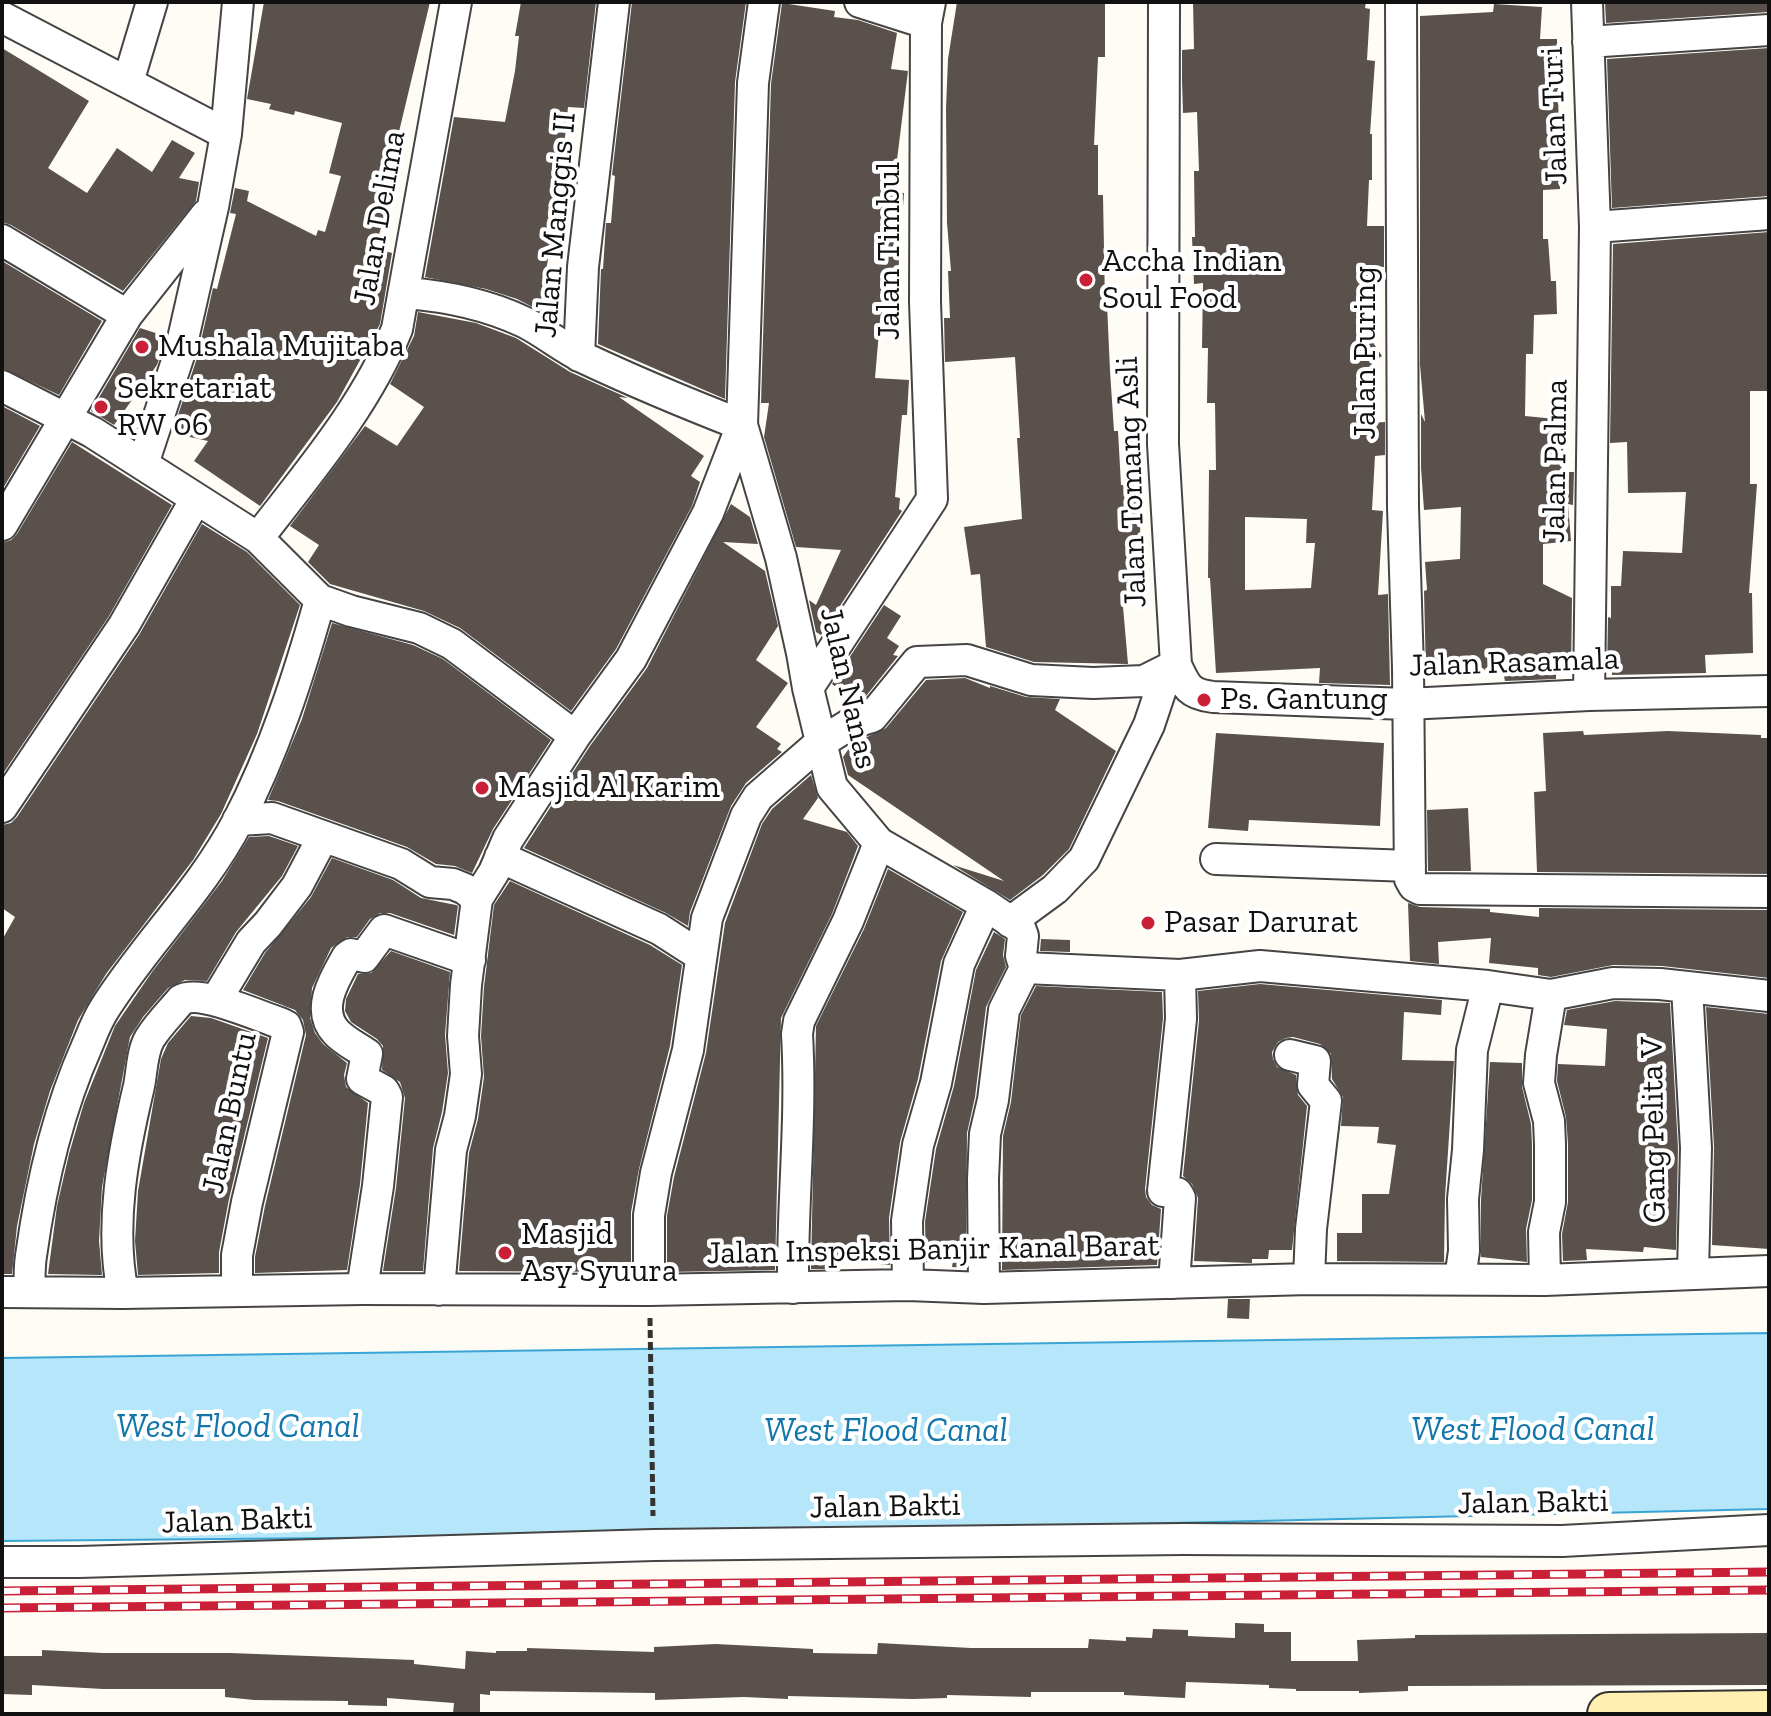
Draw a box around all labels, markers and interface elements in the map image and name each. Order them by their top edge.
street label: Jalan Turi [1533,46,1577,186]
street label: Jalan Manggis II [527,111,585,339]
street label: Jalan Delima [346,128,414,308]
street label: Jalan Timbul [871,162,909,340]
place label: Accha Indian Soul Food [1102,243,1281,318]
street label: Jalan Puring [1347,266,1385,440]
marker: Accha Indian Soul Food [1077,271,1095,289]
place label: Mushala Mujitaba [158,328,405,366]
marker: Mushala Mujitaba [133,338,151,356]
street label: Jalan Tomang Asli [1108,356,1156,608]
place label: Sekretariat RW 06 [117,370,271,445]
street label: Jalan Palma [1535,379,1577,543]
marker: Sekretariat RW 06 [92,398,110,416]
street label: Jalan Nanas [811,603,885,773]
street label: Jalan Rasamala [1408,640,1620,686]
place label: Ps. Gantung [1220,681,1388,719]
marker: Ps. Gantung [1195,691,1213,709]
place label: Masjid Al Karim [498,769,720,807]
marker: Masjid Al Karim [473,779,491,797]
place label: Pasar Darurat [1164,904,1358,942]
marker: Pasar Darurat [1139,914,1157,932]
street label: Jalan Buntu [194,1029,266,1197]
street label: Gang Pelita V [1633,1037,1675,1223]
place label: Masjid Asy Syuura [521,1216,677,1291]
street label: Jalan Inspeksi Banjir Kanal Barat [706,1227,1160,1273]
marker: Masjid Asy Syuura [496,1244,514,1262]
water label: West Flood Canal [116,1407,360,1447]
water label: West Flood Canal [1411,1410,1655,1450]
water label: West Flood Canal [764,1411,1008,1451]
street label: Jalan Bakti [1457,1482,1609,1524]
street label: Jalan Bakti [809,1486,961,1528]
street label: Jalan Bakti [161,1499,313,1543]

